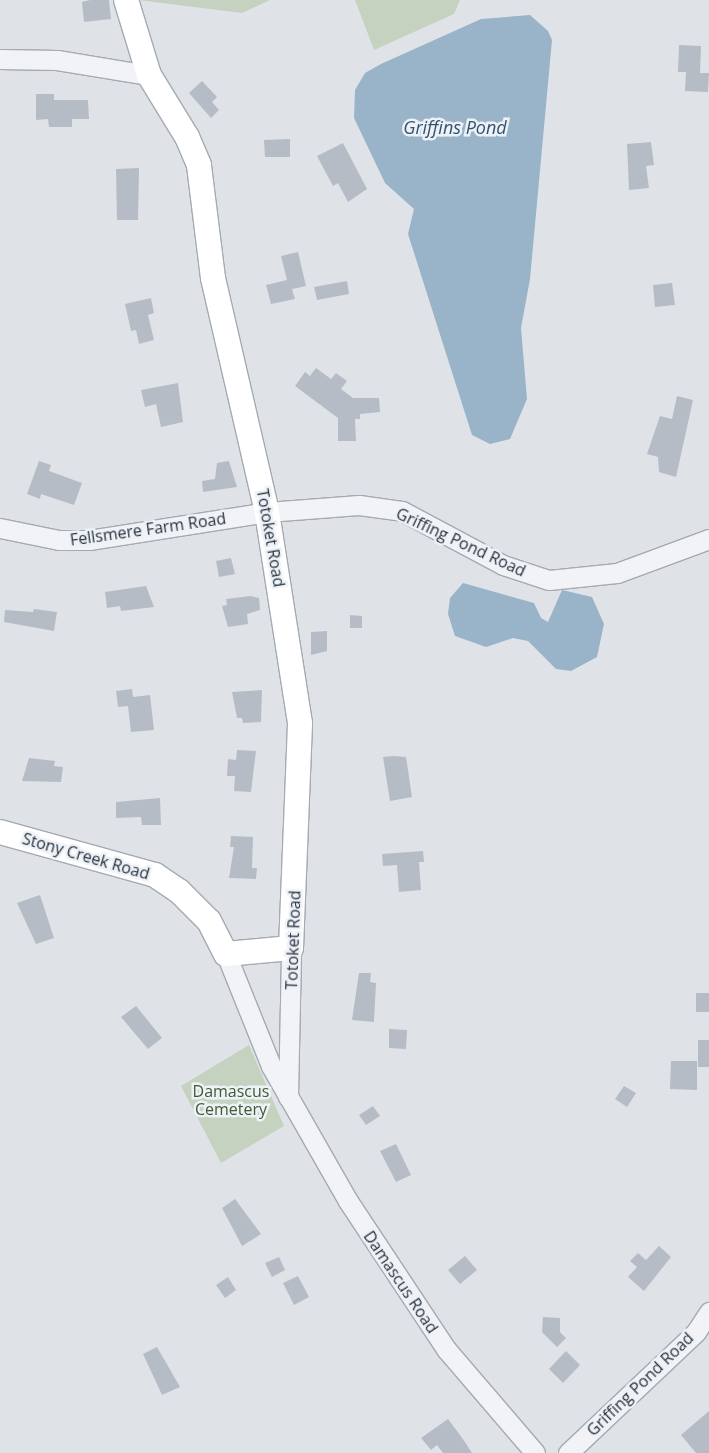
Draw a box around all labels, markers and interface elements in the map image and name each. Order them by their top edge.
water label: Griffins Pond [403,116,507,138]
street label: Totoket Road [253,487,289,589]
street label: Griffing Pond Road [393,504,529,580]
street label: Fellsmere Farm Road [69,509,227,549]
street label: Stony Creek Road [20,829,152,883]
street label: Totoket Road [282,890,304,990]
park label: Damascus Cemetery [193,1081,269,1119]
street label: Damascus Road [360,1227,442,1337]
street label: Griffing Pond Road [583,1328,697,1440]

